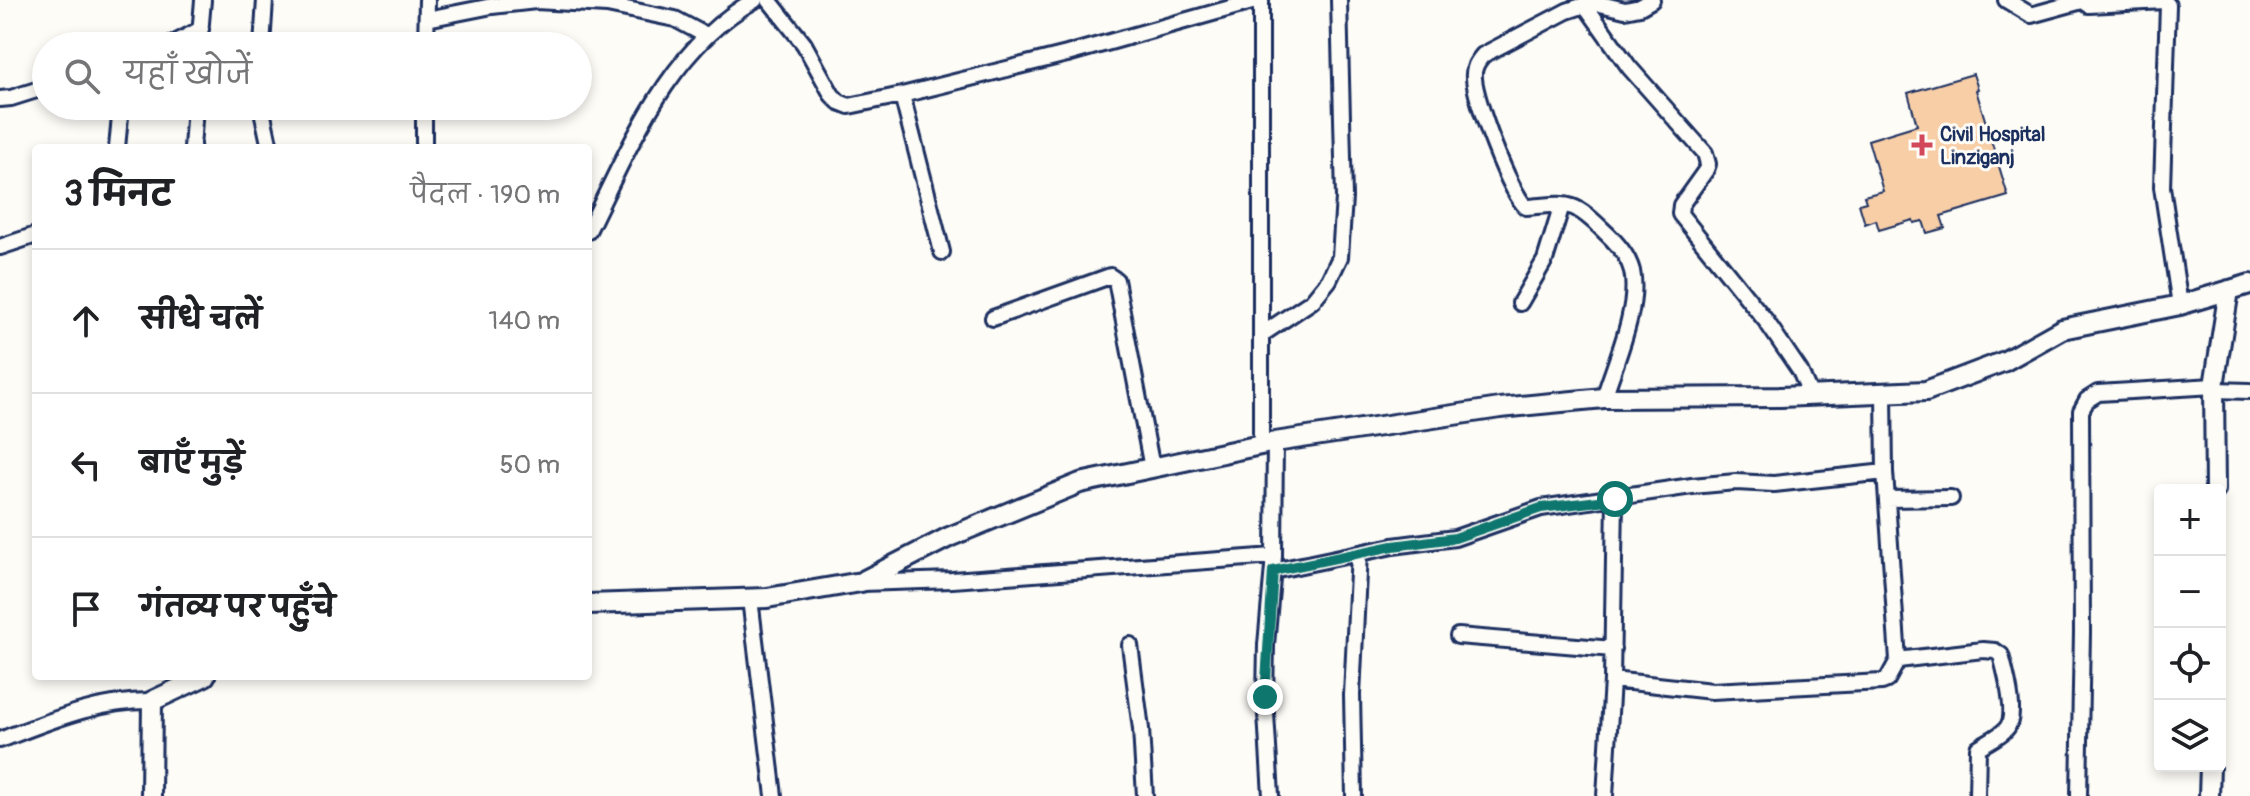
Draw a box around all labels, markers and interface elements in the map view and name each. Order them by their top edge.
search box [32,32,592,120]
icon: search [60,54,104,98]
text: यहाँ खोजें [124,56,252,93]
place label: Civil Hospital Linziganj [1940,122,2046,170]
marker: Civil Hospital Linziganj [1911,134,1933,156]
text: 3 मिनट [64,173,173,216]
text: पैदल · 190 m [410,179,560,211]
icon: ahead [64,299,108,343]
text: सीधे चलें [140,301,262,338]
text: 140 m [488,305,560,337]
icon: left [64,443,108,487]
text: बाएँ मुड़ें [140,445,244,482]
text: 50 m [499,449,560,481]
route start [1597,481,1633,517]
map controls [2154,484,2226,772]
button: + [2154,484,2226,556]
button: − [2154,556,2226,628]
icon: arrive [64,587,108,631]
text: गंतव्य पर पहुँचे [140,589,335,626]
button: locate [2154,628,2226,700]
route end [1247,679,1283,715]
button: layers [2154,700,2226,772]

